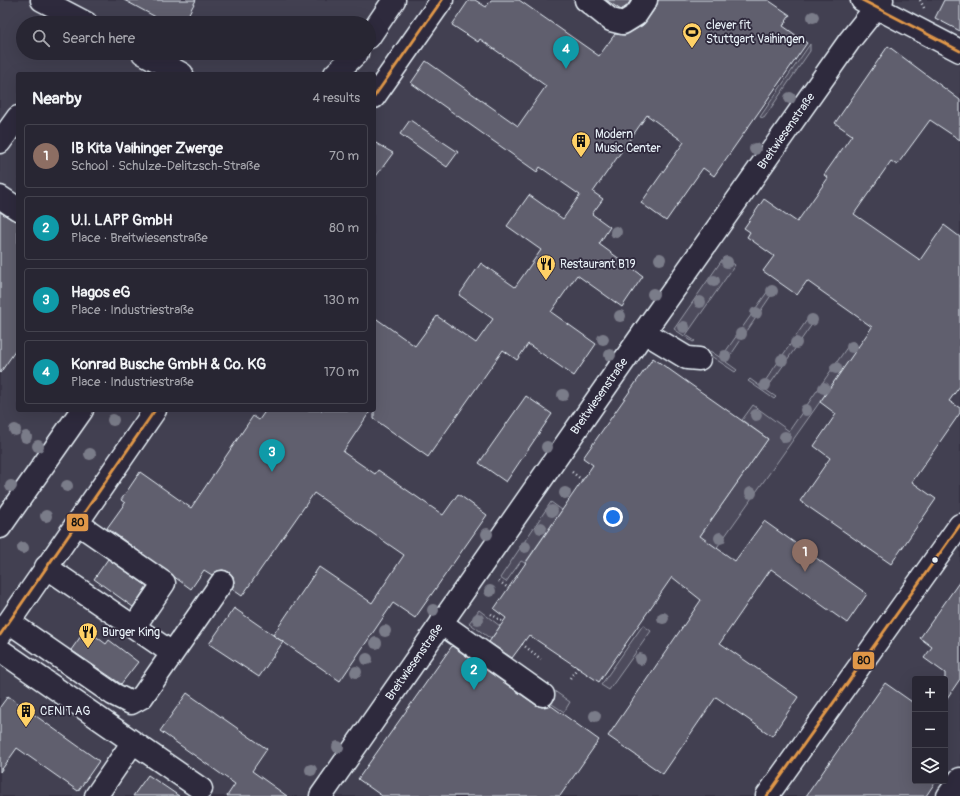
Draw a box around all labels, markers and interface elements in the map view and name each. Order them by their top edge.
search box [16,16,376,60]
place label: clever fit Stuttgart Vaihingen [706,18,805,47]
sports icon: clever fit Stuttgart Vaihingen [681,21,703,49]
icon: search [30,27,52,49]
text: Search here [62,29,135,48]
pin: 4 [553,36,579,69]
text: Nearby [32,88,81,109]
text: 4 results [313,90,360,106]
street label: Breitwiesenstraße [754,90,818,172]
place label: Modern Music Center [595,127,661,156]
building icon: Modern Music Center [570,130,592,158]
text: IB Kita Vaihinger Zwerge [71,139,223,158]
text: 1 [43,148,49,164]
text: 70 m [329,148,359,164]
text: School · Schulze-Delitzsch-Straße [71,158,260,174]
text: U.I. LAPP GmbH [71,211,172,230]
text: 2 [42,220,50,236]
text: 80 m [329,220,359,236]
text: Place · Breitwiesenstraße [71,230,208,246]
restaurant icon: Restaurant B19 [535,253,557,281]
place label: Restaurant B19 [560,257,636,272]
text: Hagos eG [71,283,130,302]
text: 3 [42,292,50,308]
text: 130 m [323,292,359,308]
text: Place · Industriestraße [71,302,194,318]
text: Konrad Busche GmbH & Co. KG [71,355,266,374]
street label: Breitwiesenstraße [567,355,631,437]
text: 4 [42,364,50,380]
text: 170 m [324,364,359,380]
text: Place · Industriestraße [71,374,194,390]
pin: 3 [259,439,285,472]
your location [603,507,623,527]
line badge: 80 [66,513,89,532]
text: 80 [71,516,85,529]
pin: 1 [792,539,818,572]
unlabelled marker [930,555,940,565]
restaurant icon: Burger King [77,621,99,649]
street label: Breitwiesenstraße [382,621,446,703]
place label: Burger King [102,625,160,640]
line badge: 80 [852,651,875,670]
text: 80 [857,654,871,667]
pin: 2 [461,657,487,690]
map controls [912,676,948,784]
button: + [912,676,948,712]
building icon: CENIT AG [15,700,37,728]
place label: CENIT AG [40,704,90,719]
button: − [912,712,948,748]
button: layers [912,748,948,784]

